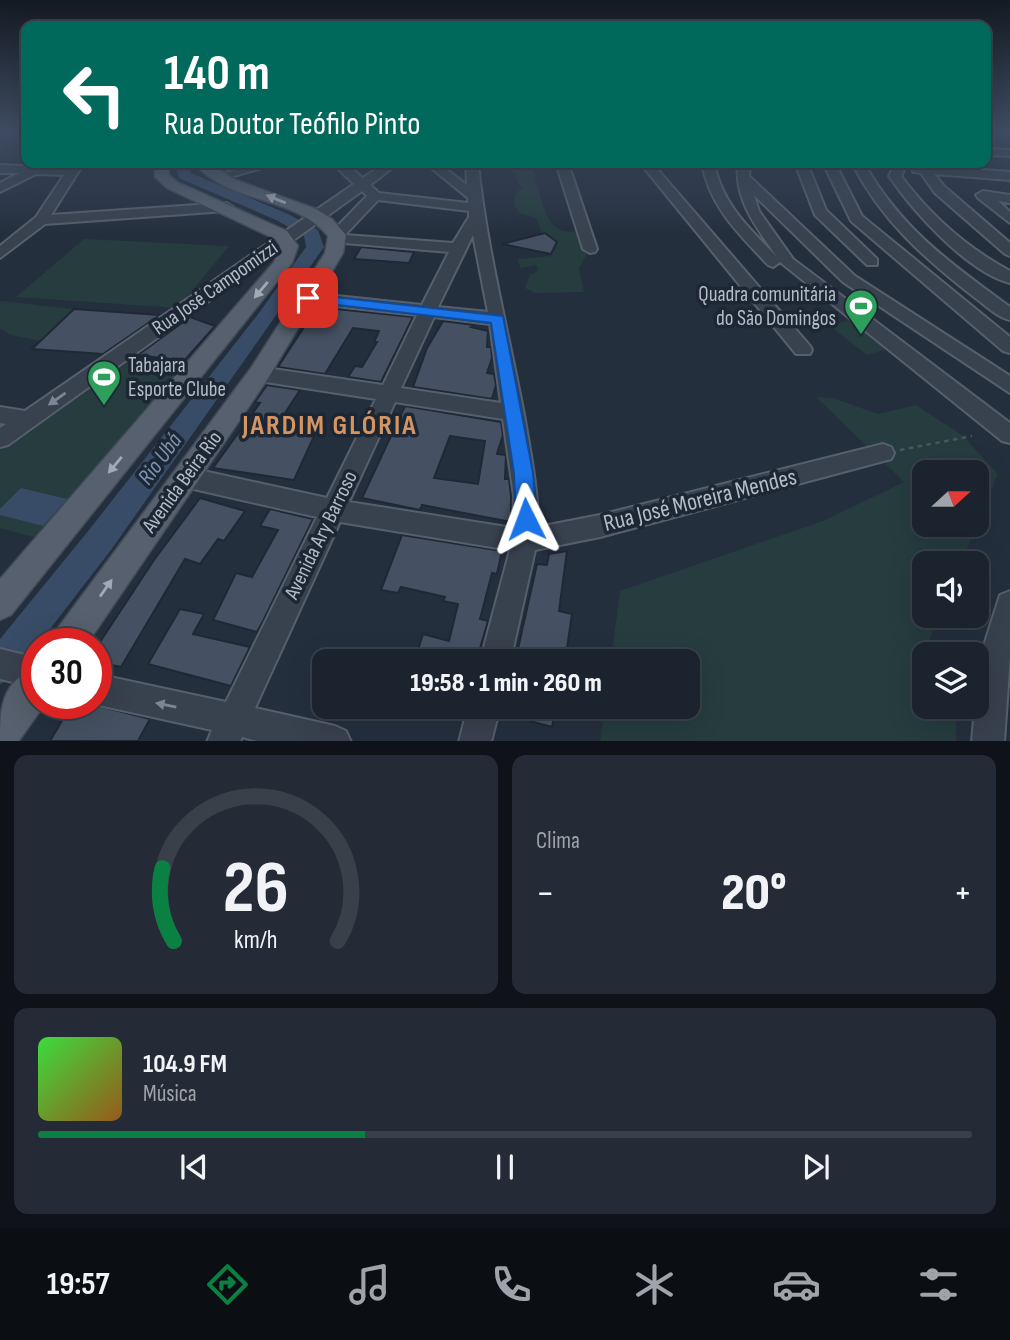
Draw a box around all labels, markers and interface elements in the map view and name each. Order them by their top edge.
text: 140 m [164,45,270,104]
icon: left [49,49,140,140]
text: Rua Doutor Teófilo Pinto [164,105,420,144]
one-way arrow [265,194,286,205]
street label: Rua José Campomizzi [147,235,283,341]
pin [278,268,338,328]
icon: arrive [289,279,327,317]
one-way arrow [253,281,268,299]
place label: Quadra comunitária do São Domingos [698,282,836,331]
sports icon: Quadra comunitária do São Domingos [842,287,880,336]
place label: Tabajara Esporte Clube [128,353,226,402]
sports icon: Tabajara Esporte Clube [85,358,123,407]
one-way arrow [48,392,66,406]
district label: JARDIM GLÓRIA [241,409,418,442]
street label: Avenida Beira Rio [136,426,227,538]
water label: Rio Ubá [132,427,189,490]
one-way arrow [108,456,123,474]
north arrow [912,460,989,537]
map controls [912,460,989,719]
street label: Rua José Moreira Mendes [600,462,800,538]
street label: Avenida Ary Barroso [279,467,363,604]
position arrow [489,482,563,556]
button: sound [912,551,989,628]
one-way arrow [99,579,113,597]
speed limit sign: 30 [21,628,112,719]
button: layers [912,642,989,719]
text: 19:58 · 1 min · 260 m [410,668,602,699]
one-way arrow [155,699,177,710]
text: Clima [536,827,580,855]
text: 26 [223,845,289,933]
text: 20° [721,862,787,925]
text: − [536,871,555,916]
text: + [953,871,972,916]
text: km/h [234,924,278,955]
text: 104.9 FM [143,1049,227,1080]
text: Música [143,1080,197,1108]
icon: previous [175,1148,213,1186]
icon: pause [486,1148,524,1186]
icon: next [797,1148,835,1186]
icon: directions [203,1260,252,1309]
icon: music [345,1260,394,1309]
icon: phone [487,1260,536,1309]
icon: climate [630,1260,679,1309]
icon: car [772,1260,821,1309]
icon: filters [914,1260,963,1309]
text: 19:57 [47,1265,109,1304]

